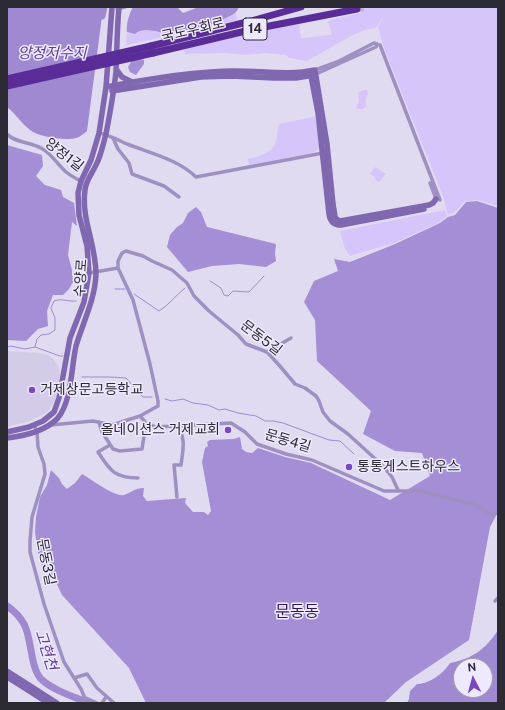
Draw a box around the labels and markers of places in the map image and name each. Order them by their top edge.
place label: 거제상문고등학교 [40,382,143,398]
marker: 거제상문고등학교 [27,385,37,395]
place label: 올네이션스 거제교회 [101,422,220,438]
marker: 올네이션스 거제교회 [223,425,233,435]
place label: 통통게스트하우스 [357,459,460,475]
marker: 통통게스트하우스 [344,462,354,472]

